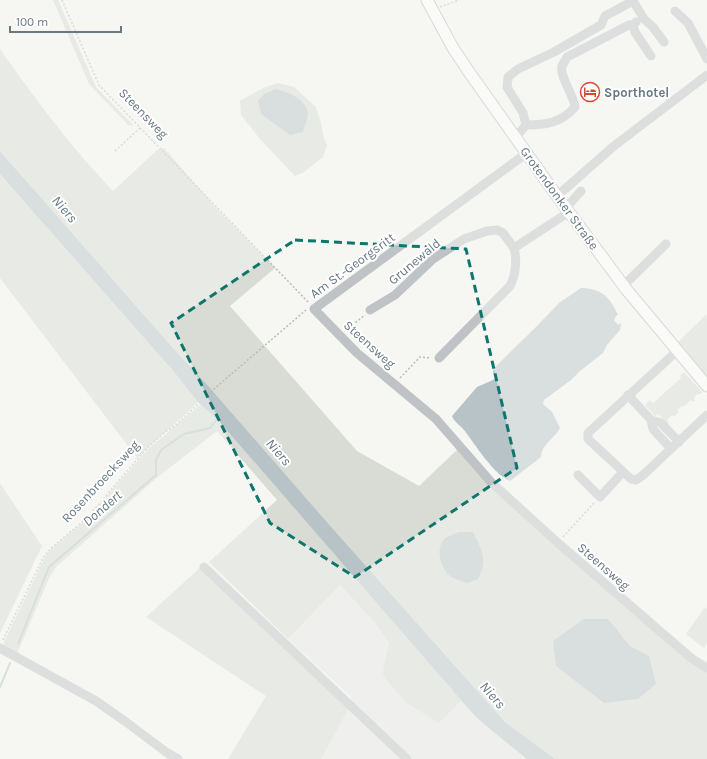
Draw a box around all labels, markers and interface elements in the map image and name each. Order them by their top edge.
scale bar [10,8,121,34]
text: 100 m [16,15,48,29]
hotel icon: Sporthotel [579,81,601,103]
street label: Steensweg [116,85,172,142]
place label: Sporthotel [604,85,669,100]
street label: Grotendonker Straße [517,144,602,253]
water label: Niers [48,192,81,227]
street label: Am St.-Georgsritt [307,229,398,301]
street label: Grunewald [385,235,443,288]
street label: Steensweg [341,317,399,372]
water label: Niers [262,435,295,470]
street label: Rosenbroecksweg [58,437,143,526]
water label: Dondert [79,487,126,530]
street label: Steensweg [575,540,633,594]
water label: Niers [476,678,509,713]

